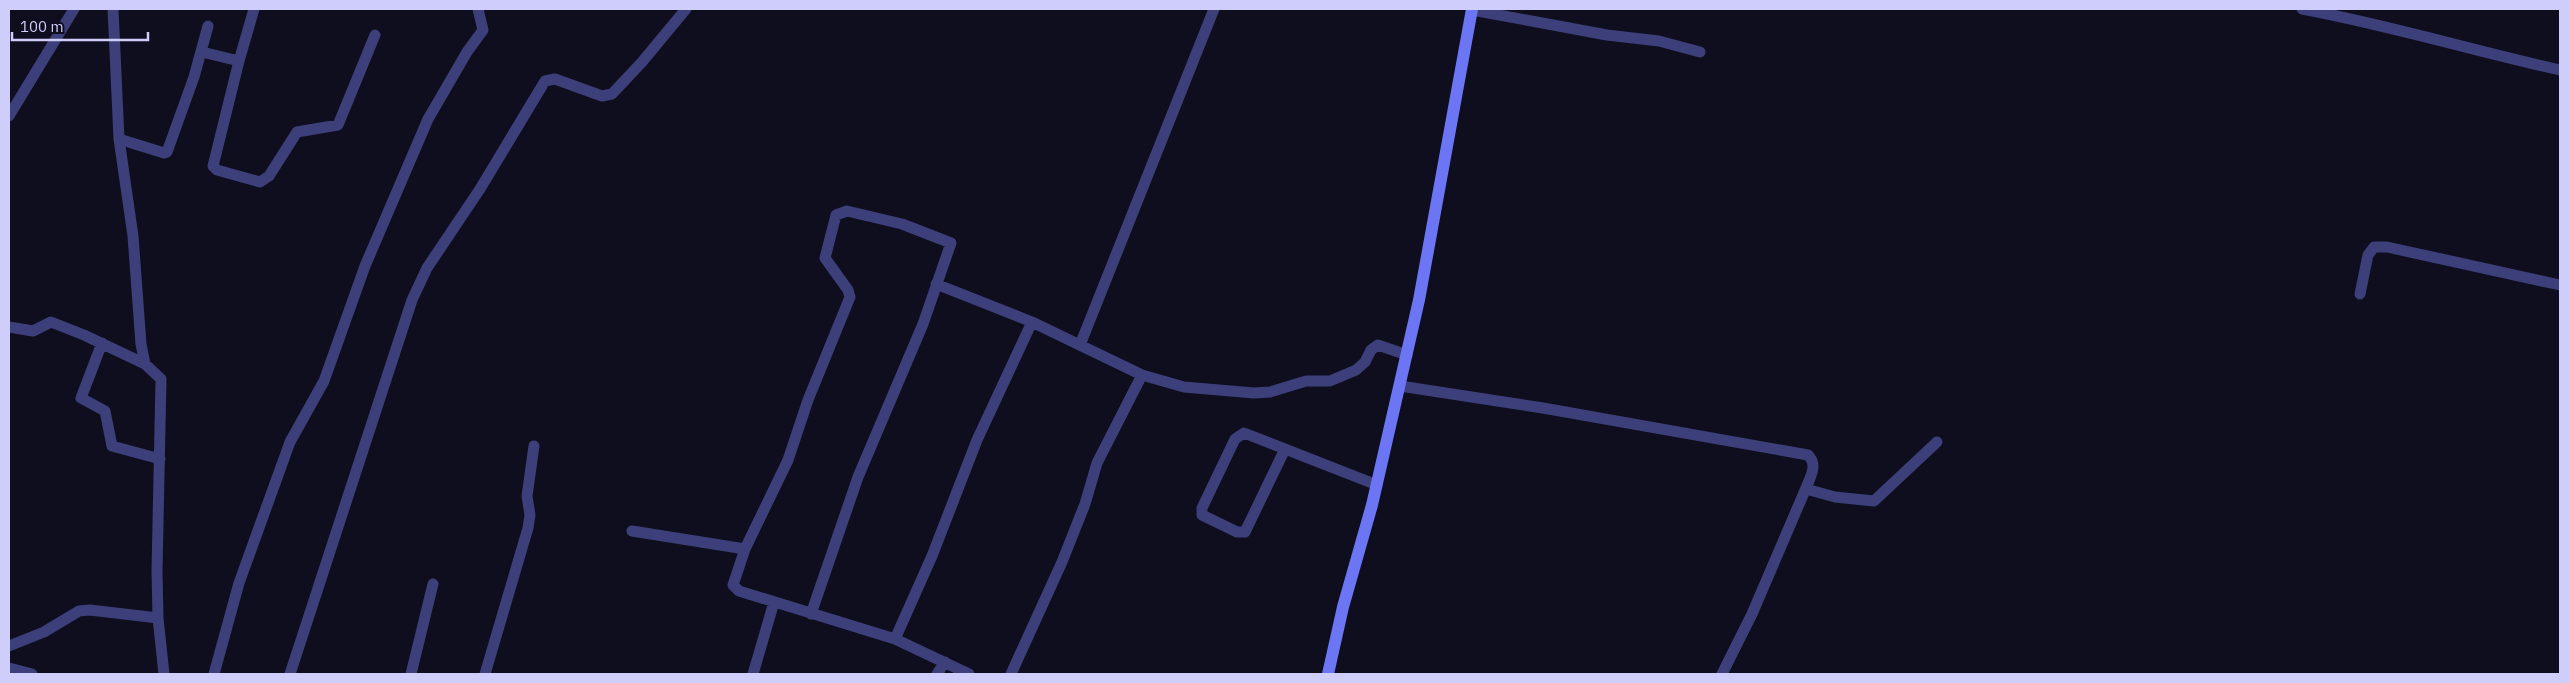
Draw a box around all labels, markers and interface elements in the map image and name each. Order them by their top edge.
scale bar [12,10,149,42]
text: 100 m [20,17,64,36]

